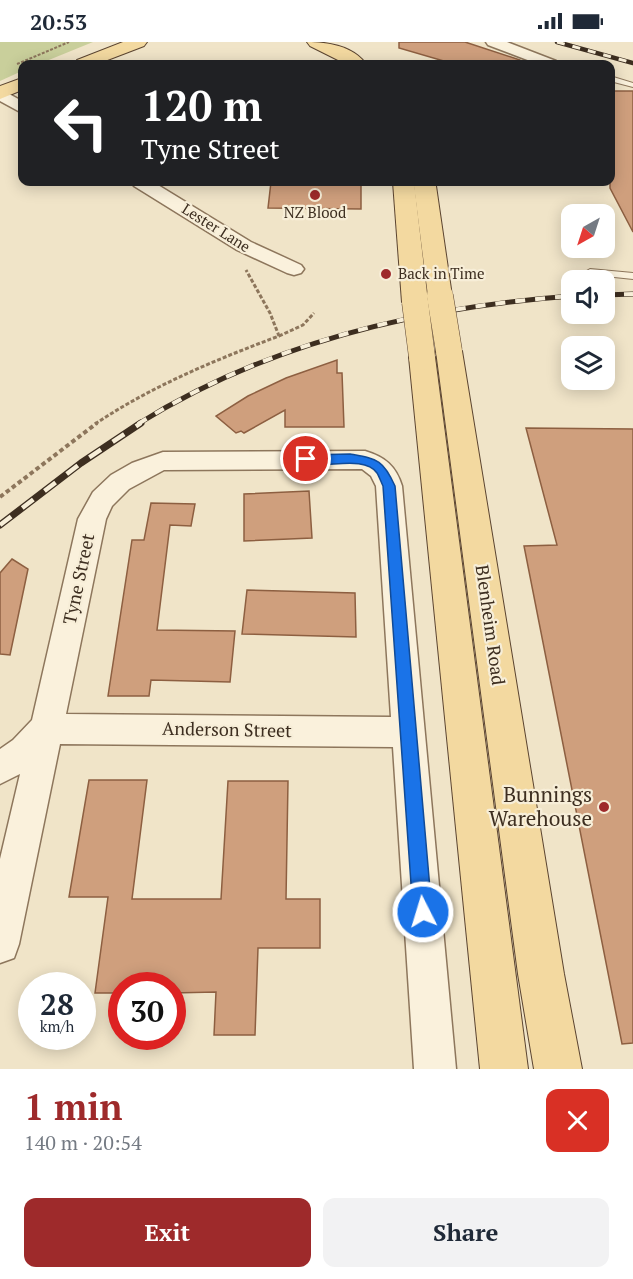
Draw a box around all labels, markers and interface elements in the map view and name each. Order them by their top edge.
text: 20:53 [30,7,87,36]
text: 120 m [141,77,262,133]
icon: left [42,84,120,162]
text: Tyne Street [141,131,280,167]
marker: NZ Blood [308,188,322,202]
street label: Lester Lane [179,198,255,256]
place label: NZ Blood [284,202,346,222]
north arrow [561,204,615,258]
map controls [561,204,615,390]
place label: Back in Time [398,263,485,283]
marker: Back in Time [379,267,393,281]
button: sound [561,270,615,324]
button: layers [561,336,615,390]
pin [280,433,331,484]
icon: arrive [289,442,322,475]
street label: Tyne Street [57,531,99,626]
street label: Blenheim Road [471,563,511,687]
street label: Anderson Street [162,716,292,742]
place label: Bunnings Warehouse [489,780,592,832]
marker: Bunnings Warehouse [597,800,611,814]
position arrow [391,880,455,944]
speed limit sign: 30 [108,972,186,1050]
text: 28 [40,984,74,1024]
text: km/h [40,1016,74,1036]
text: 1 min [24,1083,122,1130]
button: close [546,1089,609,1152]
text: 140 m · 20:54 [24,1129,142,1156]
button: Exit [24,1198,311,1267]
button: Share [323,1198,609,1267]

